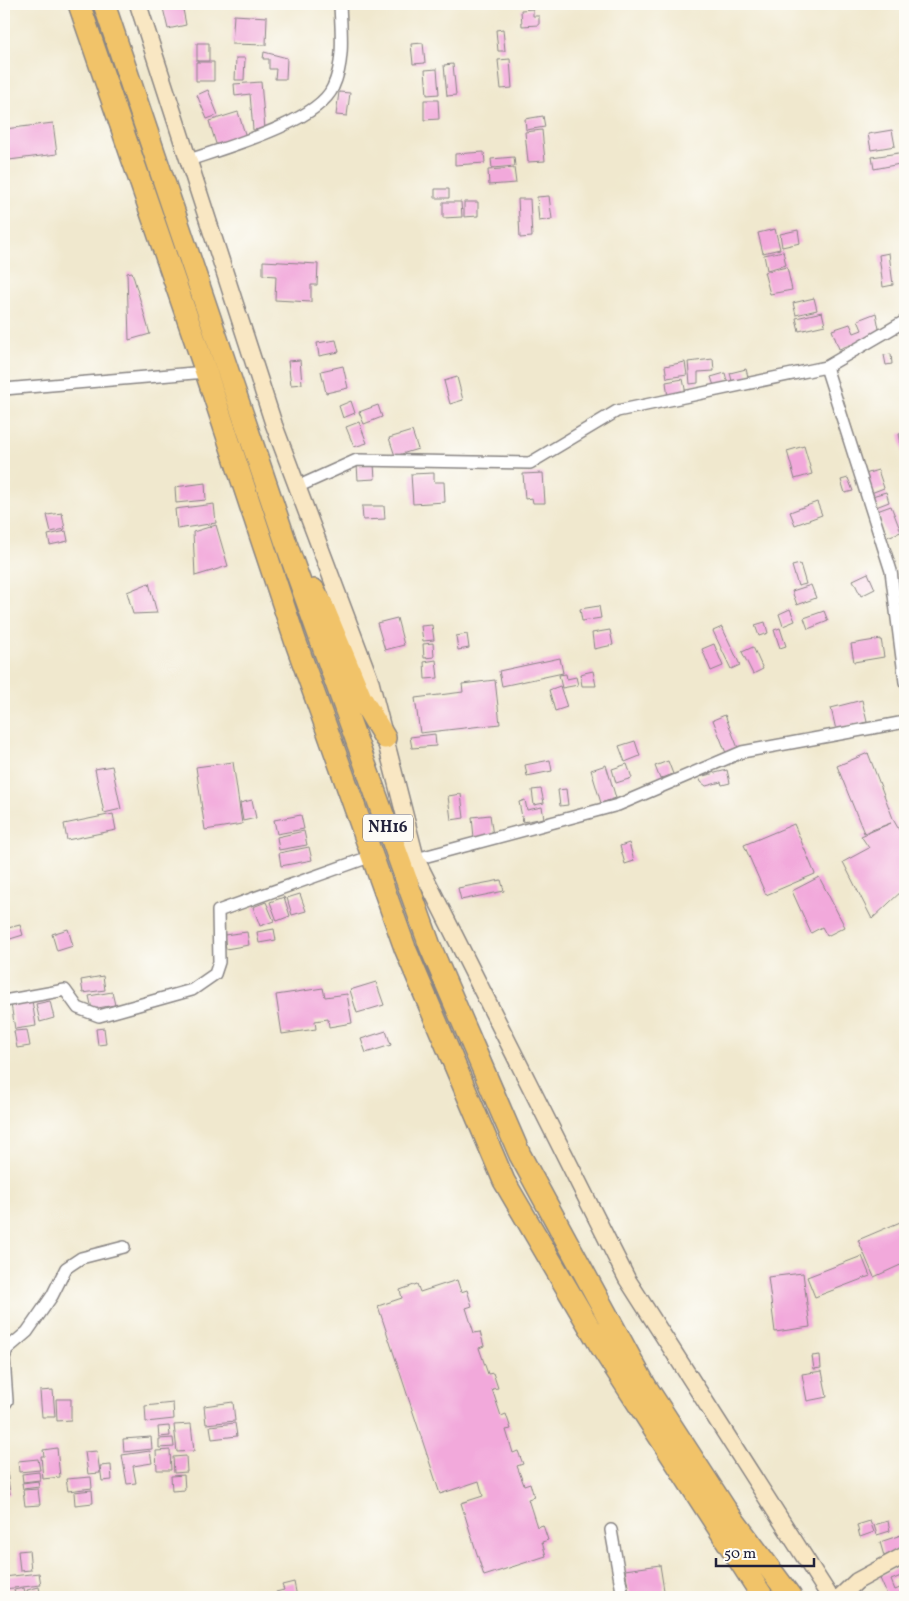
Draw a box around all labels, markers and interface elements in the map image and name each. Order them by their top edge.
road number: NH16 [363,814,413,841]
scale bar [716,1536,814,1568]
text: 50 m [724,1544,756,1565]

